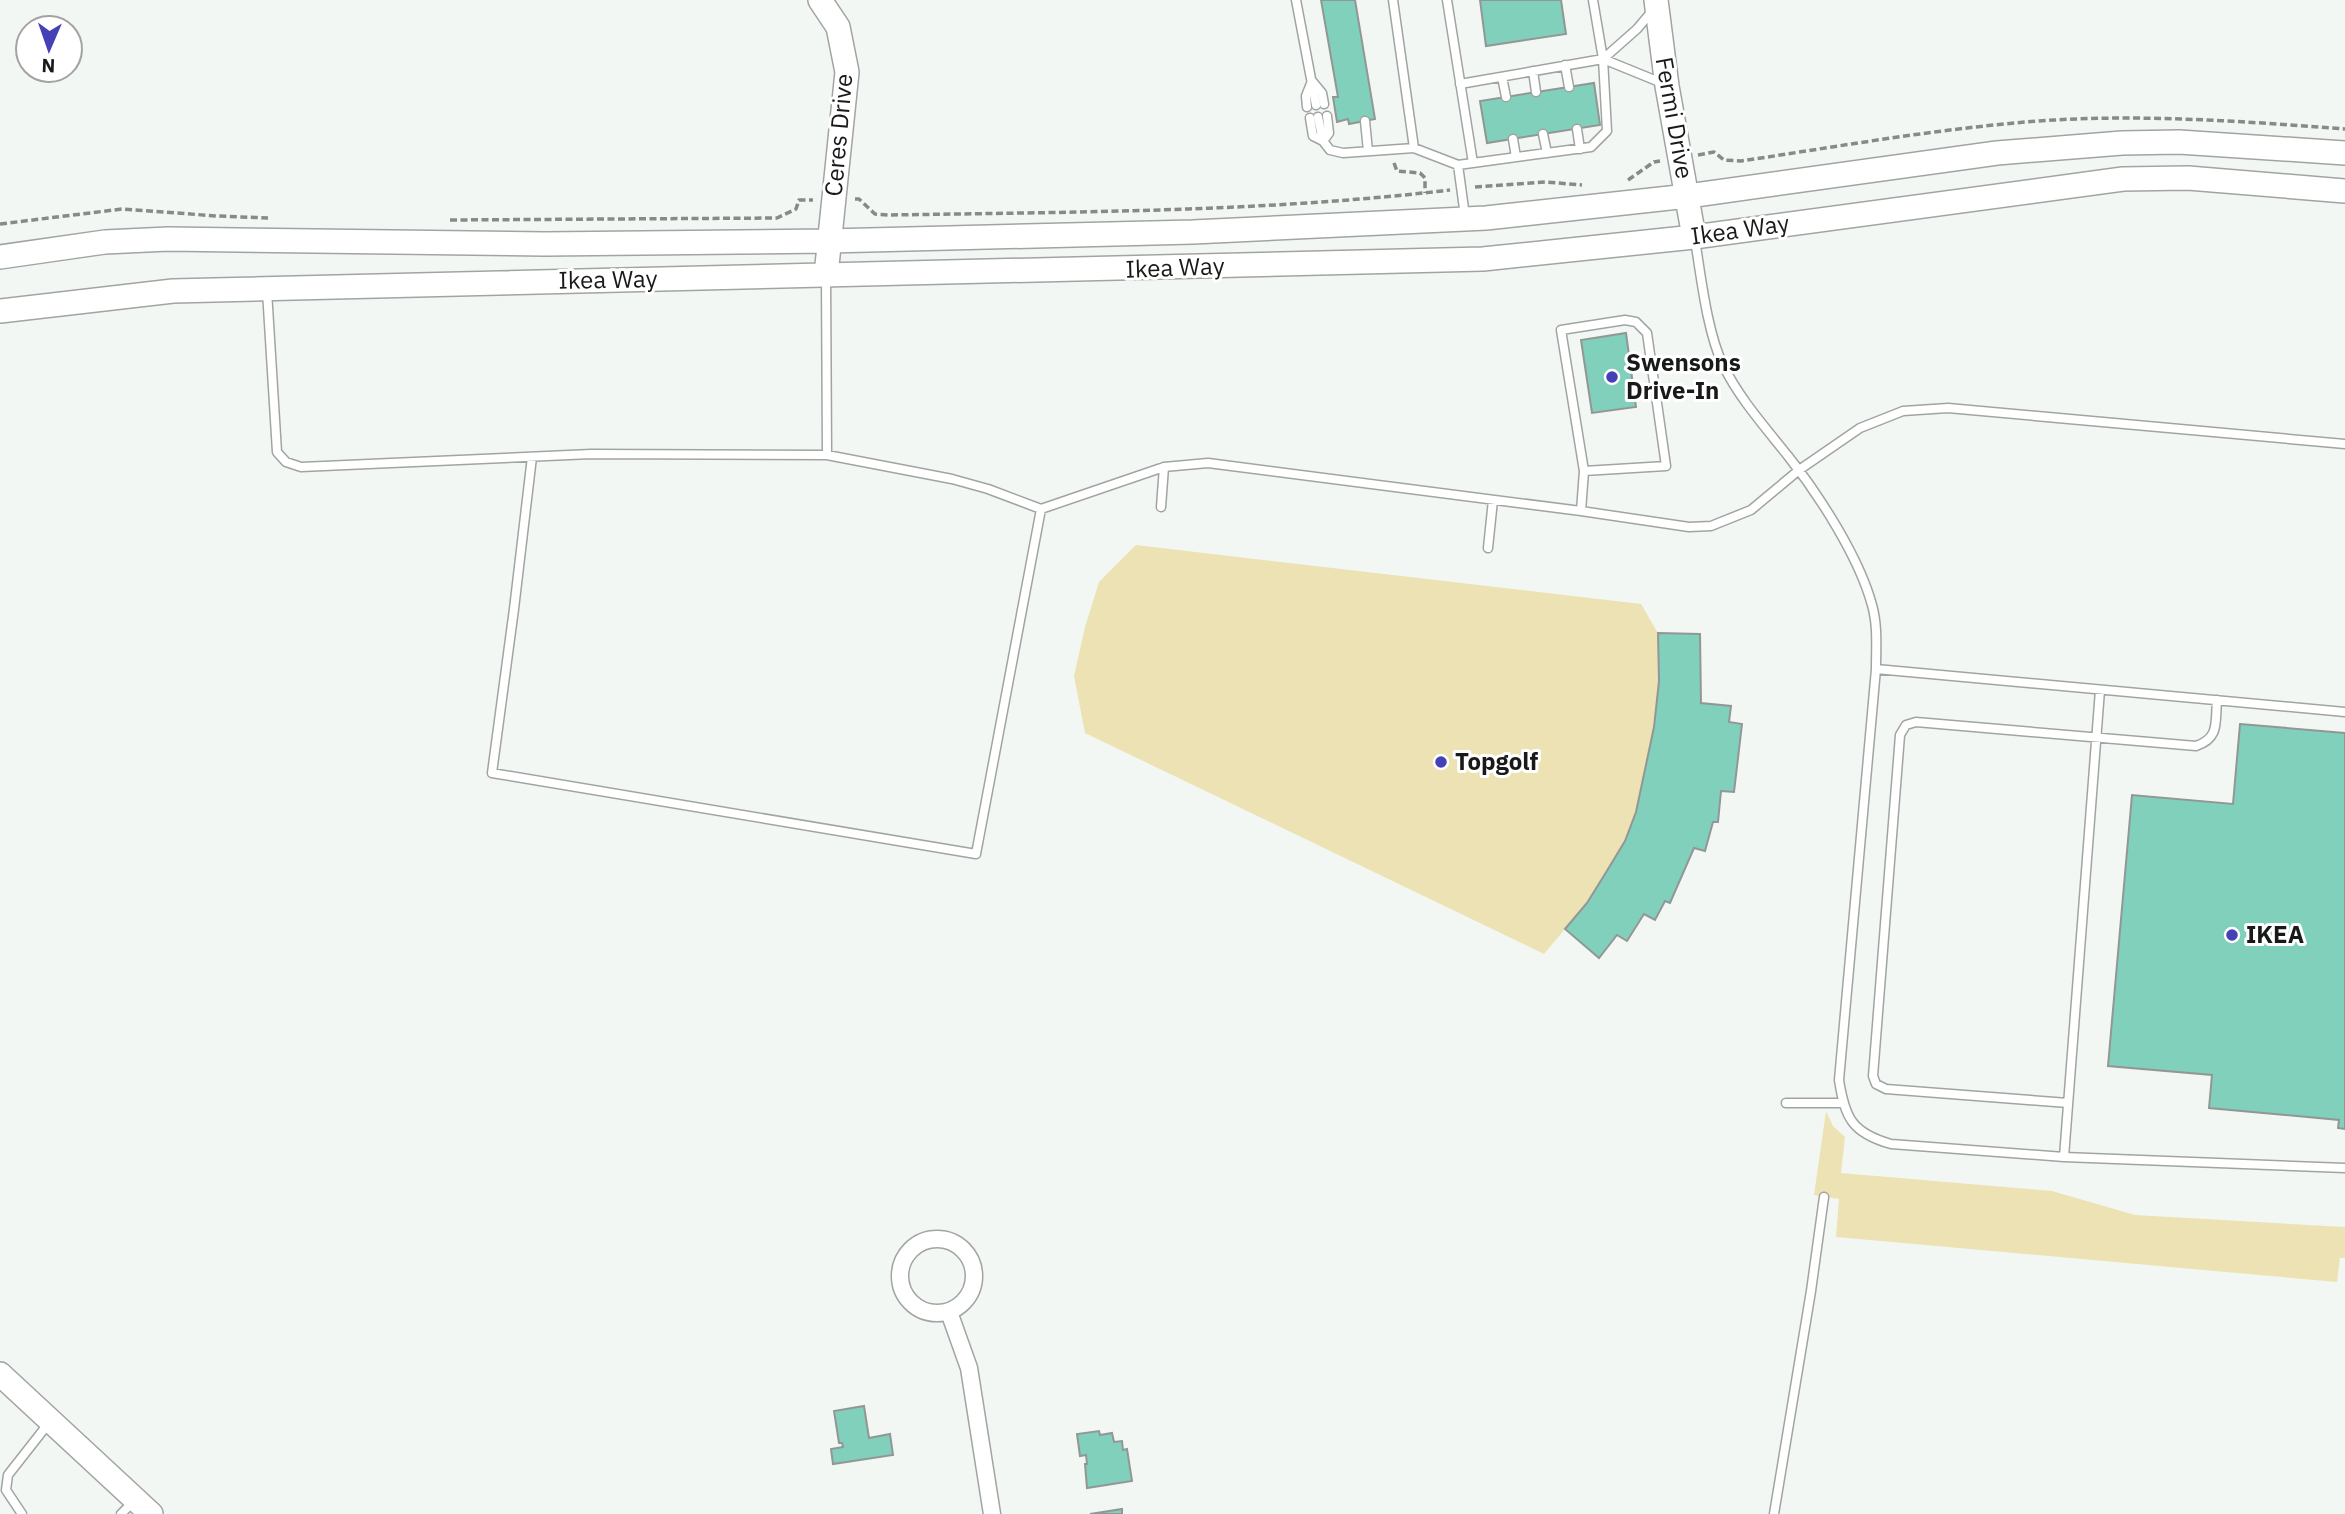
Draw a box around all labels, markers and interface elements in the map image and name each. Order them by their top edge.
north arrow [14,14,84,84]
text: N [41,54,56,78]
street label: Fermi Drive [1649,54,1701,181]
street label: Ceres Drive [817,72,859,198]
street label: Ikea Way [1688,206,1791,252]
street label: Ikea Way [1125,249,1225,285]
street label: Ikea Way [558,262,658,296]
place label: Swensons Drive-In [1626,346,1741,406]
marker: Swensons Drive-In [1604,369,1620,385]
place label: Topgolf [1455,745,1538,777]
marker: Topgolf [1433,754,1449,770]
place label: IKEA [2246,918,2304,950]
marker: IKEA [2224,927,2240,943]

